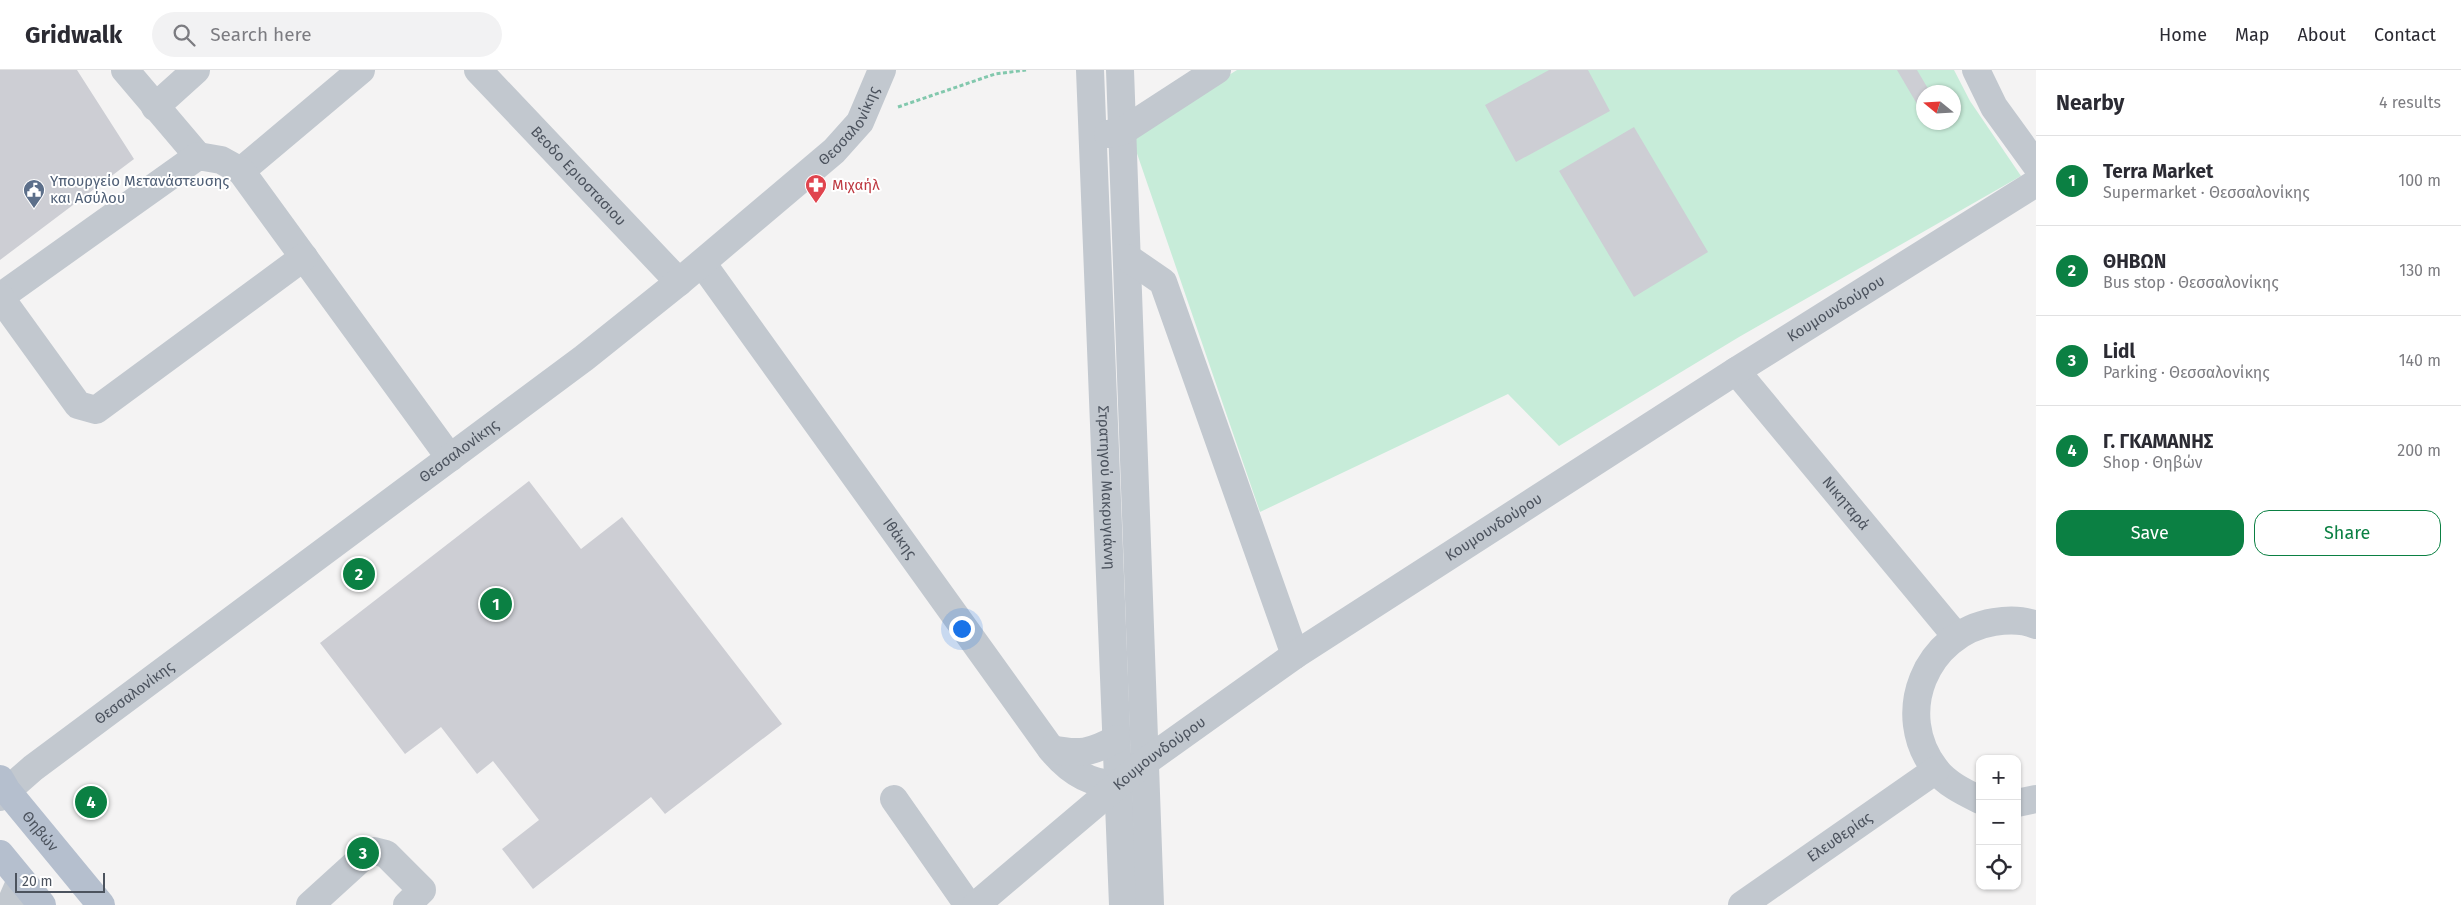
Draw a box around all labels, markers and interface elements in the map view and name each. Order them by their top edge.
search box [152,12,502,57]
text: Gridwalk [25,21,122,49]
icon: search [170,21,198,49]
text: Search here [210,23,312,46]
text: Home [2159,24,2207,46]
text: Map [2235,24,2269,46]
text: About [2297,24,2346,46]
text: Contact [2374,24,2436,46]
street label: Θεσσαλονίκης [815,84,883,169]
north arrow [1916,85,1961,130]
text: Nearby [2056,90,2124,116]
text: 4 results [2379,93,2441,112]
street label: Βεοδο Εριοστασιου [527,123,630,229]
text: Terra Market [2103,160,2213,183]
text: 1 [2068,171,2076,190]
text: 100 m [2398,171,2441,190]
place label: Υπουργείο Μετανάστευσης και Ασύλου [50,172,229,207]
pharmacy icon: Μιχαήλ [804,173,828,204]
place label: Μιχαήλ [832,176,880,194]
public building icon: Υπουργείο Μετανάστευσης και Ασύλου [22,178,46,209]
text: Supermarket · Θεσσαλονίκης [2103,183,2310,202]
text: ΘΗΒΩΝ [2103,250,2166,273]
text: 2 [2068,261,2076,280]
text: 130 m [2399,261,2441,280]
street label: Κουμουνδούρου [1784,271,1888,346]
text: Bus stop · Θεσσαλονίκης [2103,273,2279,292]
text: Lidl [2103,340,2135,363]
text: 3 [2068,351,2076,370]
text: 140 m [2399,351,2441,370]
text: Parking · Θεσσαλονίκης [2103,363,2270,382]
street label: Στρατηγού Μακρυγιάννη [1094,405,1119,570]
street label: Θεσσαλονίκης [416,416,502,486]
text: Γ. ΓΚΑΜΑΝΗΣ [2103,430,2213,453]
text: 4 [2067,441,2077,460]
text: 200 m [2397,441,2441,460]
text: Shop · Θηβών [2103,453,2203,472]
street label: Νικηταρά [1818,473,1873,534]
street label: Κουμουνδούρου [1442,489,1545,565]
button: Save [2056,510,2244,556]
button: Share [2254,510,2441,556]
street label: Ιθάκης [879,515,920,562]
pin: 2 [343,555,375,593]
pin: 1 [480,585,512,623]
your location [949,616,975,642]
street label: Θεσσαλονίκης [91,657,177,728]
street label: Κουμουνδούρου [1109,713,1209,794]
map controls [1976,755,2021,890]
button: + [1976,755,2021,800]
pin: 4 [75,783,107,821]
button: − [1976,800,2021,845]
street label: Θηβών [18,807,63,856]
street label: Ελευθερίας [1804,808,1876,866]
pin: 3 [347,834,379,872]
button: locate [1976,845,2021,890]
scale bar [15,870,105,893]
text: 20 m [22,873,52,890]

